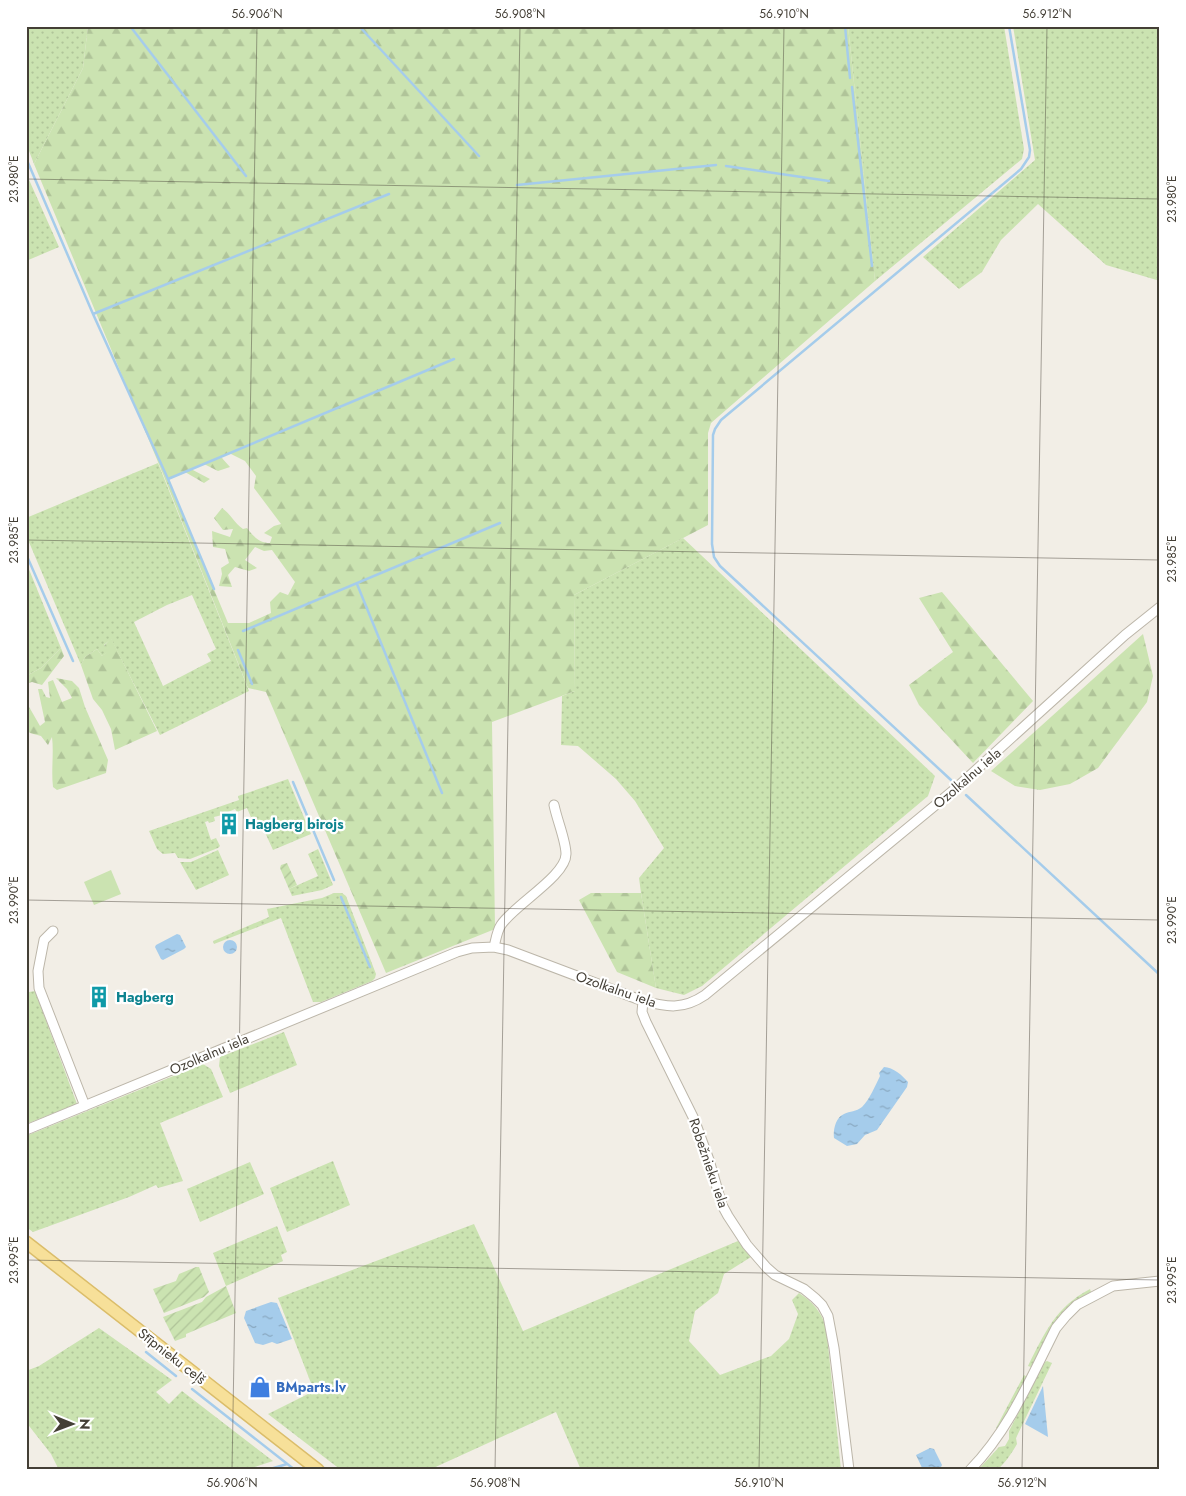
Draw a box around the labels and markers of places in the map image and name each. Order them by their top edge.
building icon: Hagberg birojs [216,811,242,837]
place label: Hagberg birojs [245,814,344,834]
building icon: Hagberg [86,984,112,1010]
place label: Hagberg [116,987,174,1007]
shop icon: BMparts.lv [247,1374,273,1400]
place label: BMparts.lv [276,1377,347,1397]

